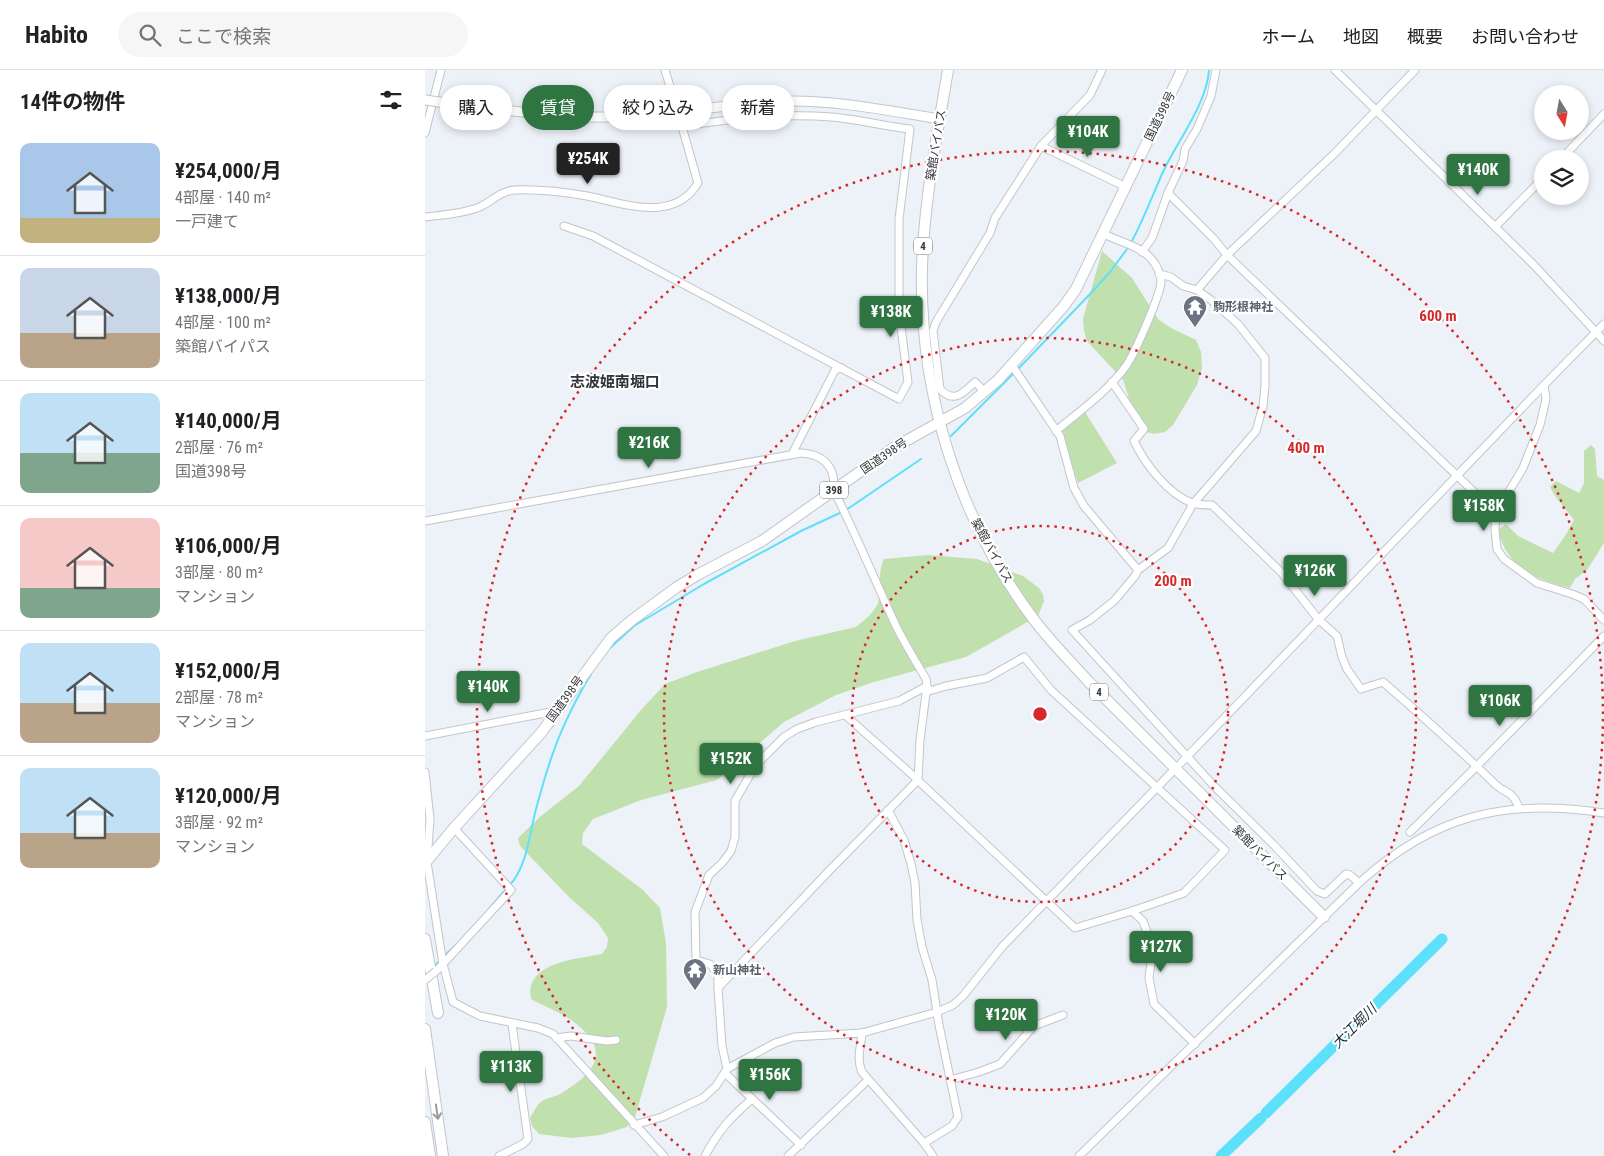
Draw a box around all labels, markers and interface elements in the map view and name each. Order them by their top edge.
search box [118,12,468,57]
text: Habito [25,21,88,49]
icon: search [136,21,164,49]
text: ここで検索 [176,25,271,48]
text: ホーム [1262,26,1315,47]
text: 地図 [1343,26,1379,47]
text: 概要 [1407,26,1443,47]
text: お問い合わせ [1471,26,1579,47]
chip: 購入 [440,85,512,130]
chip: 賃貸 [522,85,594,130]
chip: 絞り込み [604,85,712,130]
chip: 新着 [722,85,794,130]
north arrow [1534,85,1589,140]
map controls [1534,85,1589,205]
icon: filters [377,86,405,114]
street label: 国道398号 [1142,89,1178,143]
text: 14件の物件 [20,90,125,114]
street label: 築館バイパス [923,108,949,182]
pin: ¥104K [1053,116,1123,158]
text: ¥104K [1068,122,1108,141]
pin: ¥254K [553,142,623,185]
text: ¥254K [568,149,608,168]
button: layers [1534,150,1589,205]
pin: ¥140K [1443,154,1513,196]
text: ¥254,000/月 [175,159,282,183]
text: ¥140K [1458,160,1498,179]
icon: home [60,163,120,223]
text: 4部屋 · 140 m² [175,188,271,207]
text: 一戸建て [175,212,239,231]
road number: 4 [914,238,932,255]
text: ¥138,000/月 [175,284,282,308]
icon: home [60,288,120,348]
temple icon: 駒形根神社 [1182,294,1208,328]
pin: ¥138K [856,296,926,338]
place label: 駒形根神社 [1213,300,1273,314]
text: ¥138K [871,302,911,321]
text: 600 m [1419,307,1457,325]
text: 4部屋 · 100 m² [175,313,271,332]
text: 築館バイパス [175,337,271,356]
district label: 志波姫南堀口 [570,373,660,391]
text: ¥140,000/月 [175,409,282,433]
icon: home [60,413,120,473]
pin: ¥216K [614,426,684,469]
text: ¥216K [629,433,669,452]
street label: 国道398号 [858,435,910,477]
text: 2部屋 · 76 m² [175,438,263,457]
text: 400 m [1287,439,1325,457]
text: 国道398号 [175,462,247,481]
road number: 398 [820,482,848,498]
pin: ¥158K [1449,490,1519,532]
text: ¥158K [1464,496,1504,515]
street label: 築館バイパス [968,516,1016,586]
text: ¥106,000/月 [175,534,282,558]
icon: home [60,538,120,598]
pin: ¥126K [1280,554,1350,597]
text: ¥126K [1295,561,1335,580]
text: 3部屋 · 80 m² [175,563,263,582]
text: 200 m [1154,572,1192,590]
text: マンション [175,587,255,606]
text: ¥152,000/月 [175,659,282,683]
icon: home [60,663,120,723]
pin: ¥140K [453,670,523,713]
street label: 国道398号 [544,673,586,725]
text: ¥140K [468,677,508,696]
road number: 4 [1090,684,1108,700]
pin: ¥106K [1465,684,1535,727]
text: 2部屋 · 78 m² [175,688,263,707]
text: ¥106K [1480,691,1520,710]
centre of rings [1031,705,1049,723]
text: マンション [175,712,255,731]
pin: ¥152K [696,742,766,785]
text: ¥152K [711,749,751,768]
text: ¥120,000/月 [175,784,282,808]
icon: home [60,788,120,848]
text: 3部屋 · 92 m² [175,813,263,832]
street label: 築館バイパス [1230,823,1290,883]
text: マンション [175,837,255,856]
pin: ¥127K [1126,930,1196,973]
text: ¥127K [1141,937,1181,956]
temple icon: 新山神社 [682,957,708,991]
place label: 新山神社 [713,963,761,977]
pin: ¥120K [971,998,1041,1041]
water label: 大江堀川 [1329,999,1381,1051]
text: ¥120K [986,1005,1026,1024]
pin: ¥113K [476,1050,546,1093]
text: ¥113K [491,1057,531,1076]
pin: ¥156K [735,1058,805,1101]
text: ¥156K [750,1065,790,1084]
one-way arrow [432,1104,442,1120]

